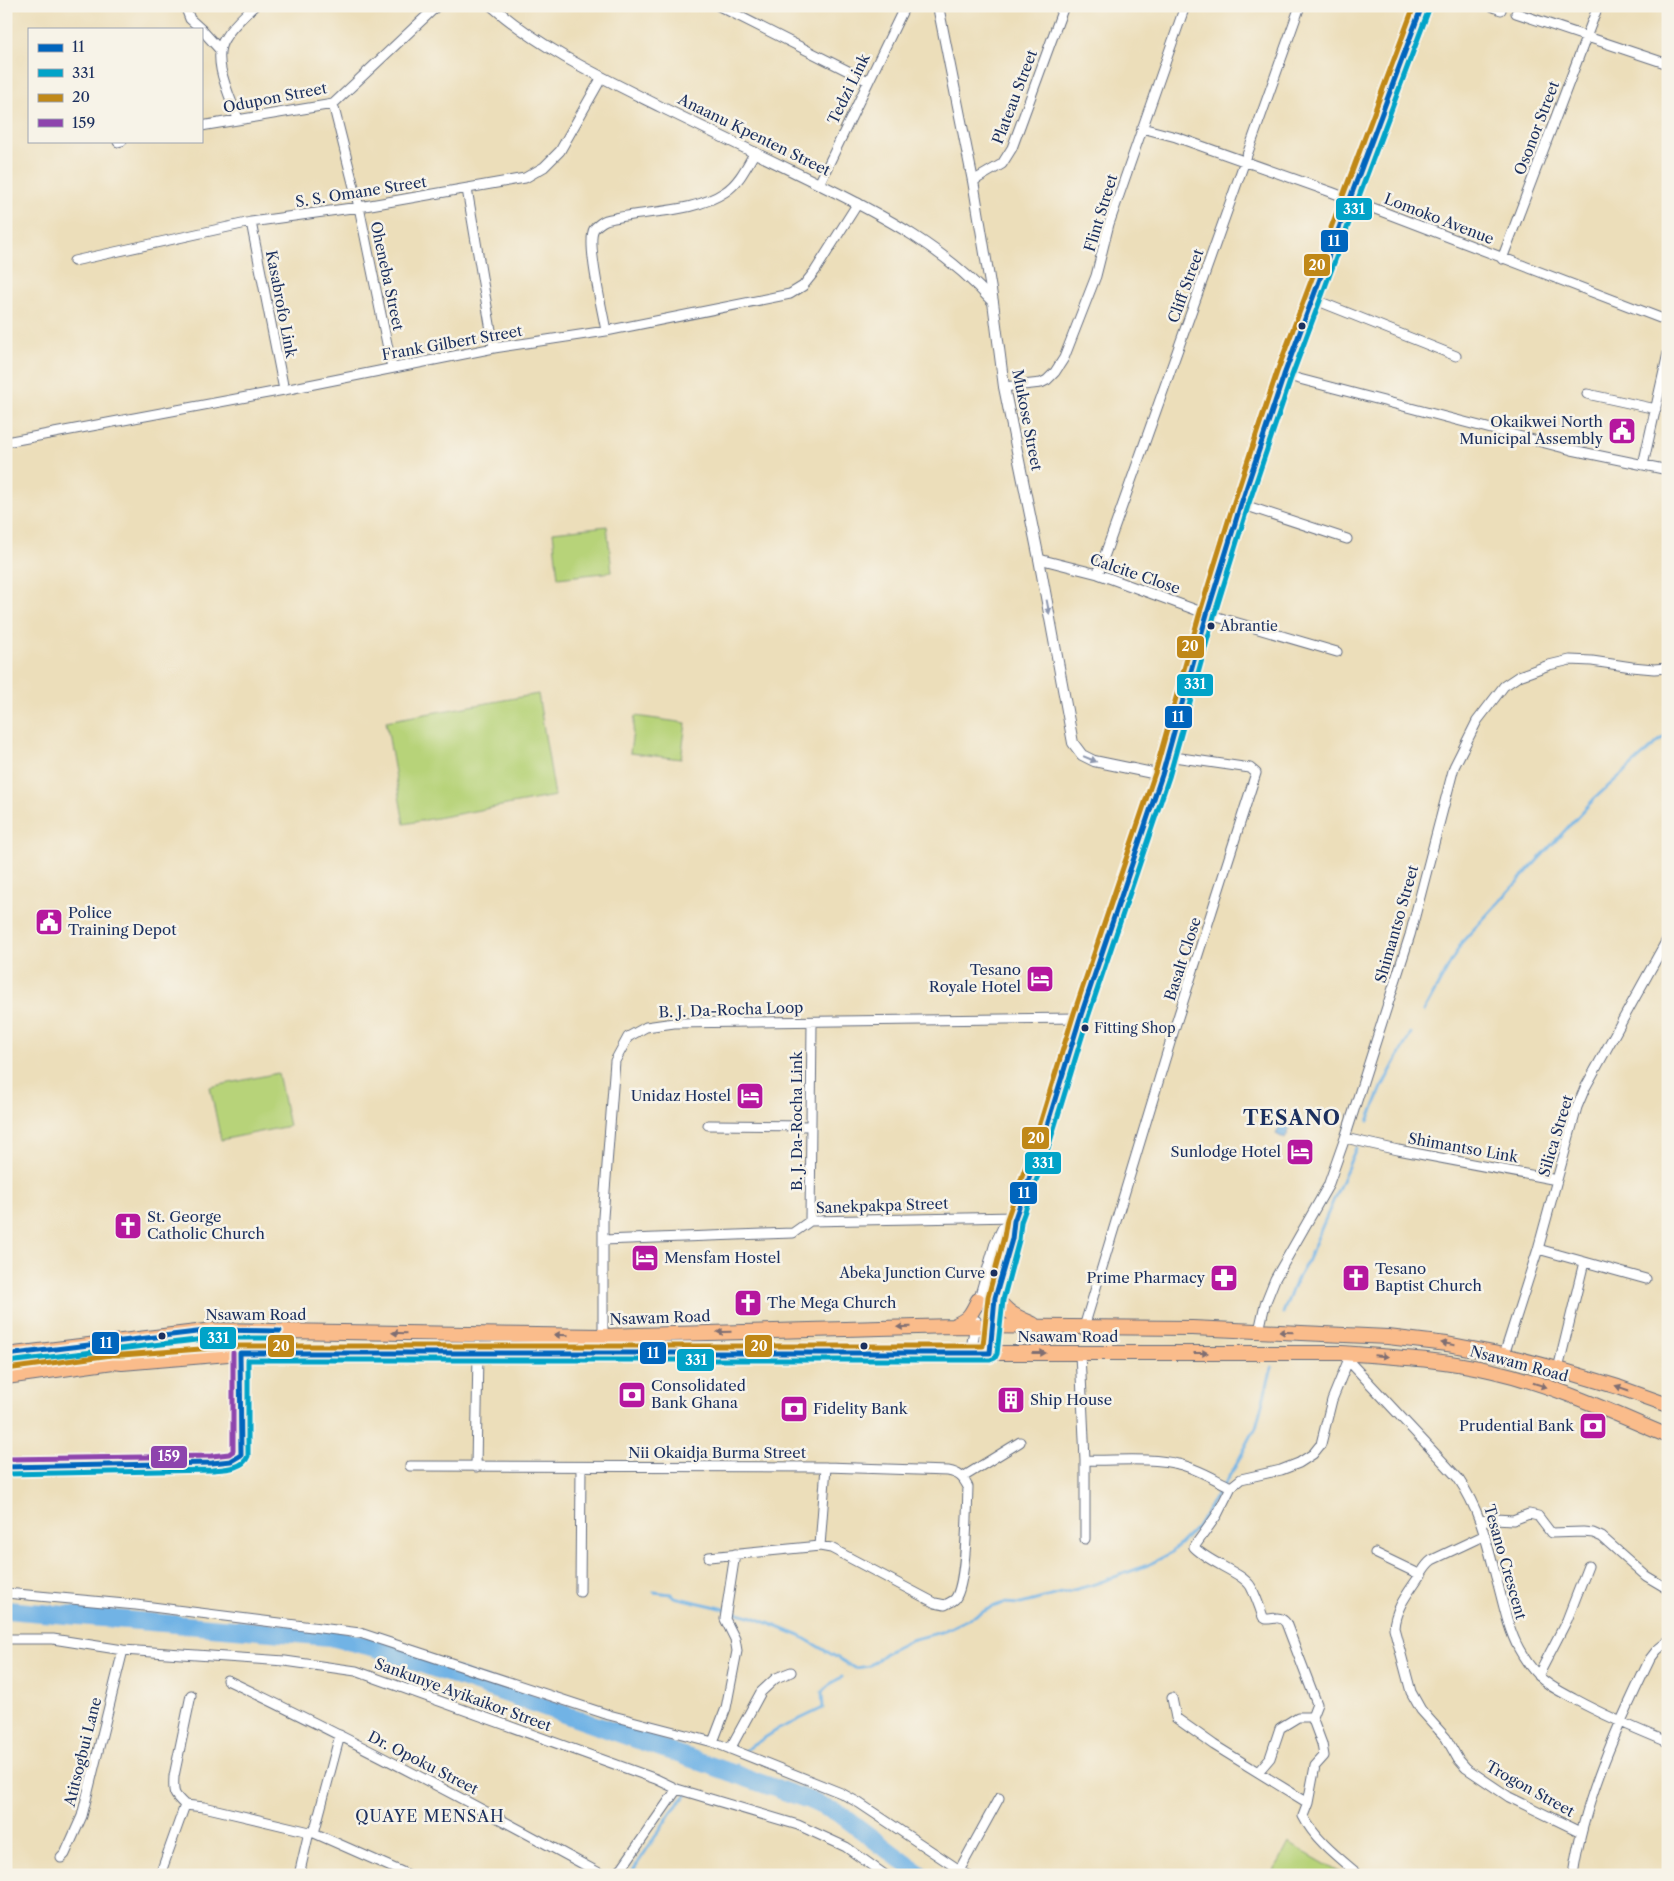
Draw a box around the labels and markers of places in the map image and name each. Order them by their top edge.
unlabelled marker [1297,321,1307,331]
place label: Okaikwei North Municipal Assembly [1459,412,1604,448]
public building icon: Okaikwei North Municipal Assembly [1607,416,1637,446]
place label: Abrantie [1219,617,1278,635]
marker: Abrantie [1206,621,1216,631]
place label: Police Training Depot [68,903,177,939]
public building icon: Police Training Depot [34,907,64,937]
place label: Tesano Royale Hotel [929,960,1022,996]
hotel icon: Tesano Royale Hotel [1025,964,1055,994]
place label: Fitting Shop [1094,1019,1176,1037]
marker: Fitting Shop [1080,1023,1090,1033]
hotel icon: Unidaz Hostel [735,1081,765,1111]
place label: Unidaz Hostel [631,1086,732,1105]
hotel icon: Sunlodge Hotel [1285,1137,1315,1167]
place label: Sunlodge Hotel [1171,1142,1282,1161]
place label: St. George Catholic Church [147,1207,265,1243]
church icon: St. George Catholic Church [113,1211,143,1241]
hotel icon: Mensfam Hostel [630,1243,660,1273]
place label: Mensfam Hostel [664,1248,781,1267]
place label: Tesano Baptist Church [1375,1259,1482,1295]
pharmacy icon: Prime Pharmacy [1209,1263,1239,1293]
church icon: Tesano Baptist Church [1341,1263,1371,1293]
place label: Abeka Junction Curve [838,1264,985,1282]
marker: Abeka Junction Curve [989,1268,999,1278]
place label: Prime Pharmacy [1086,1268,1206,1287]
church icon: The Mega Church [733,1288,763,1318]
place label: The Mega Church [767,1293,897,1312]
unlabelled marker [157,1331,167,1341]
unlabelled marker [859,1341,869,1351]
place label: Consolidated Bank Ghana [651,1376,746,1412]
bank icon: Consolidated Bank Ghana [617,1380,647,1410]
building icon: Ship House [996,1385,1026,1415]
place label: Ship House [1030,1390,1112,1409]
bank icon: Fidelity Bank [779,1394,809,1424]
place label: Fidelity Bank [813,1399,909,1418]
bank icon: Prudential Bank [1578,1411,1608,1441]
place label: Prudential Bank [1459,1416,1575,1435]

